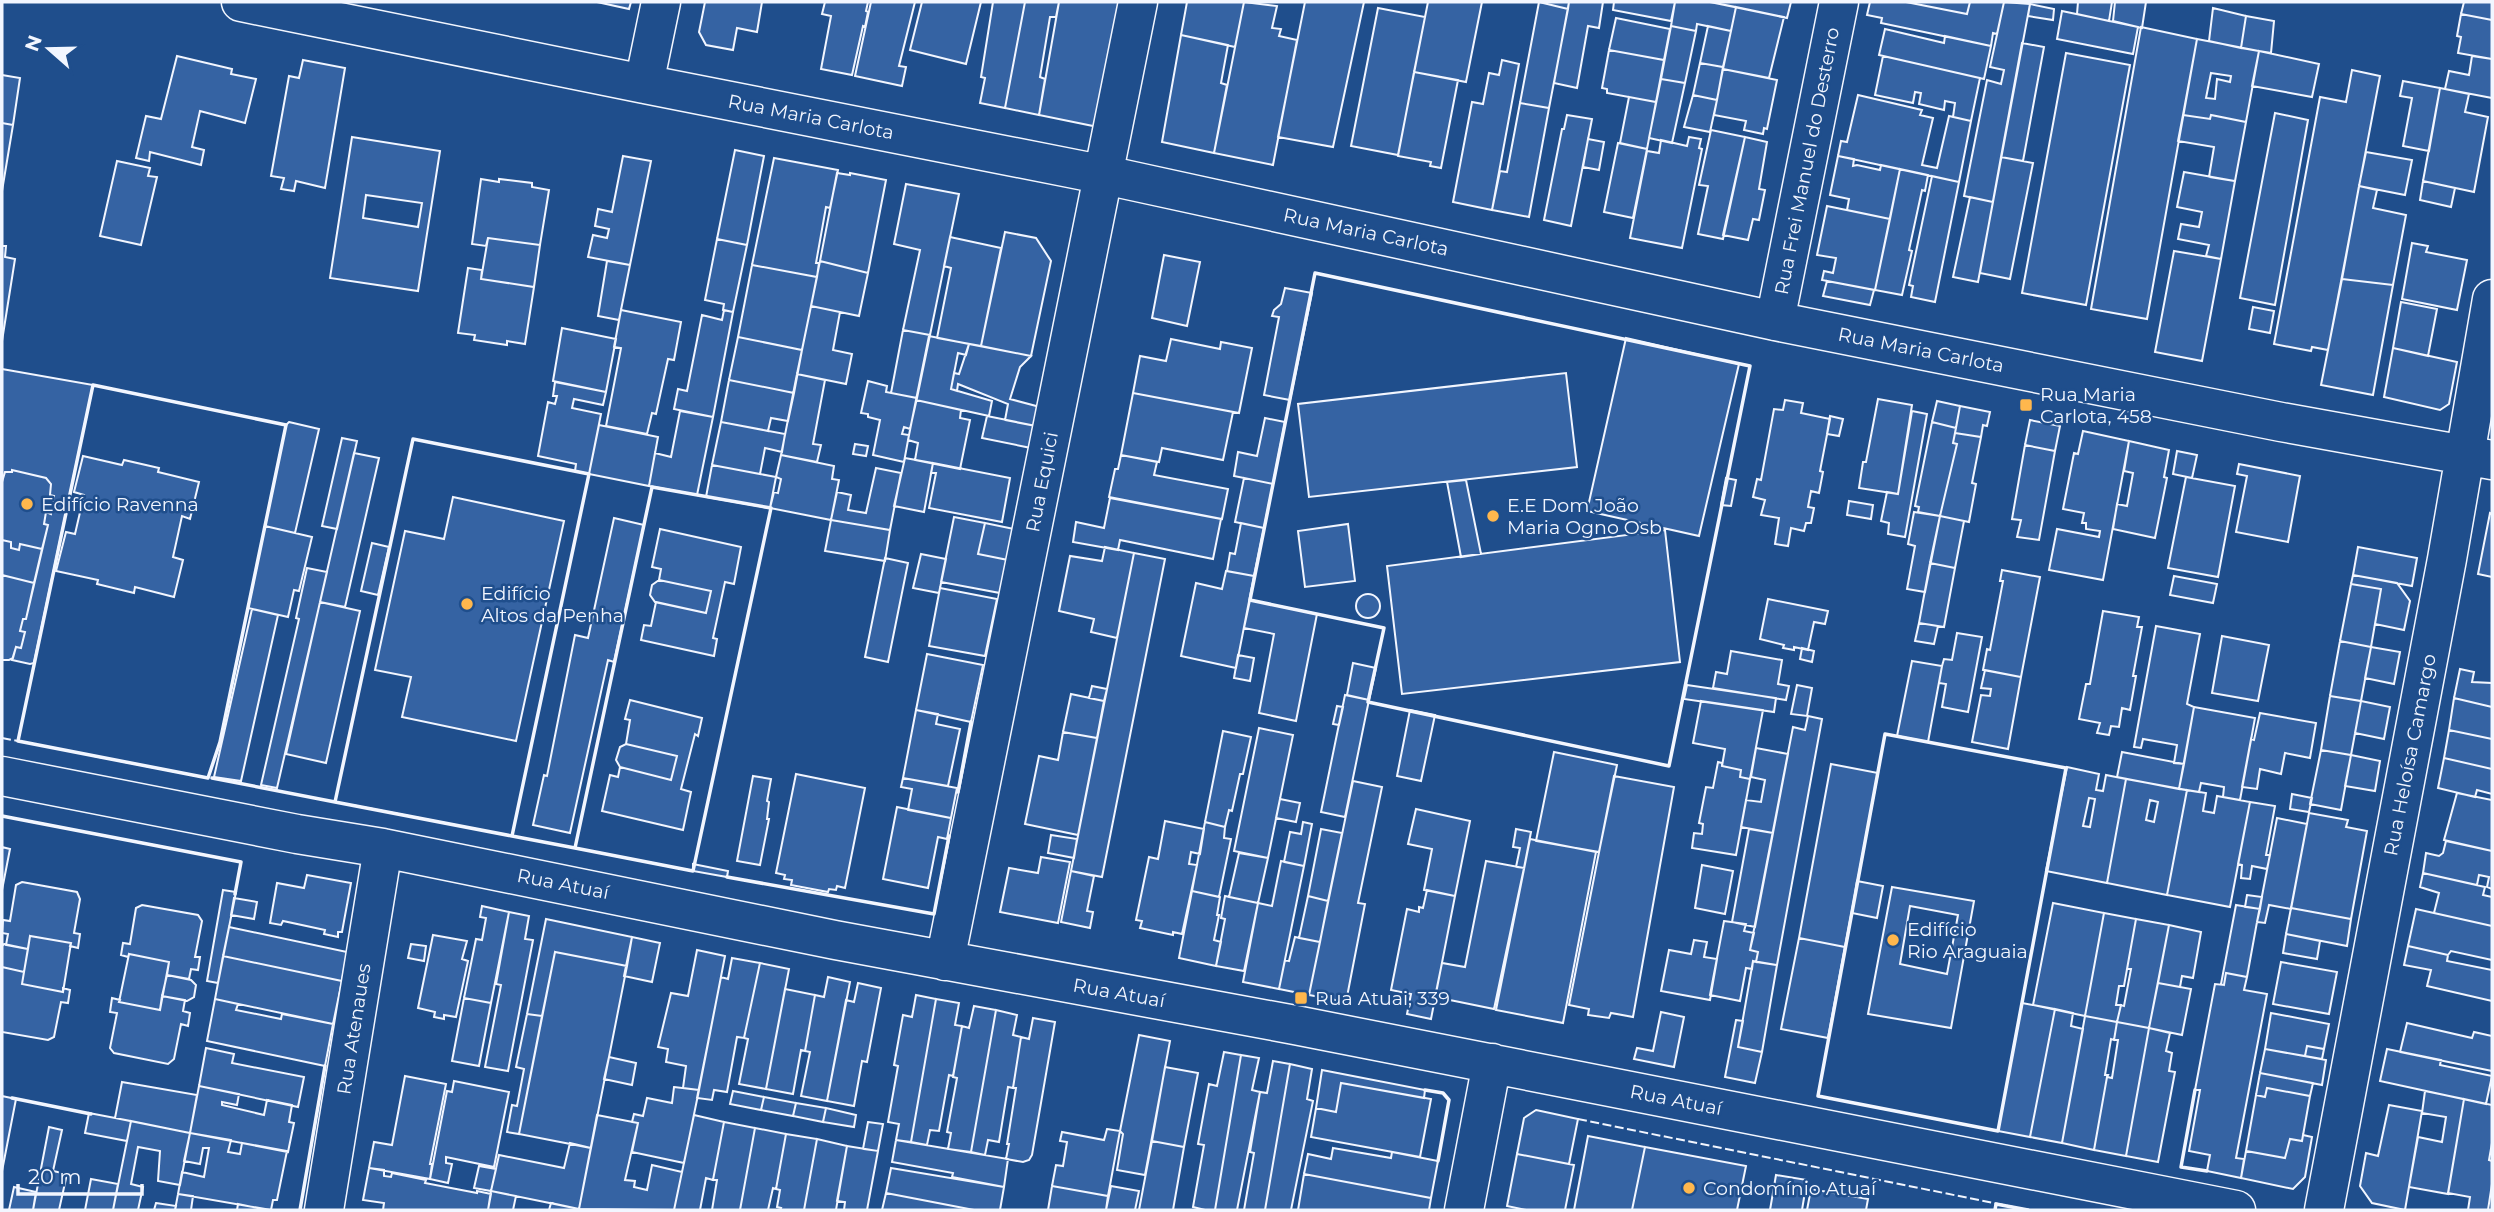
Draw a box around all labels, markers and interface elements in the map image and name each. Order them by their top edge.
north arrow [14,14,84,84]
street label: Rua Frei Manuel do Desterro [1770,25,1844,297]
text: N [20,32,47,55]
street label: Rua Maria Carlota [726,90,896,144]
street label: Rua Maria Carlota [1281,203,1451,261]
street label: Rua Maria Carlota [1836,323,2006,377]
place label: Rua Maria Carlota, 458 [2040,383,2152,428]
marker: Rua Maria Carlota, 458 [2018,397,2034,413]
street label: Rua Equici [1021,430,1063,534]
place label: Edifício Ravenna [41,493,199,516]
place label: E.E Dom João Maria Ogno Osb [1507,494,1662,539]
marker: Edifício Ravenna [19,496,35,512]
marker: E.E Dom João Maria Ogno Osb [1485,508,1501,524]
place label: Edifício Altos da Penha [481,582,624,627]
marker: Edifício Altos da Penha [459,596,475,612]
street label: Rua Heloísa Camargo [2379,652,2441,858]
street label: Rua Atuaí [515,864,612,904]
place label: Edifício Rio Araguaia [1907,918,2028,963]
marker: Edifício Rio Araguaia [1885,932,1901,948]
street label: Rua Atenaues [332,962,376,1096]
street label: Rua Atuaí [1071,974,1168,1013]
place label: Rua Atuai, 339 [1315,987,1450,1010]
marker: Rua Atuai, 339 [1293,990,1309,1006]
street label: Rua Atuaí [1628,1080,1725,1120]
scale bar [18,1152,142,1196]
text: 20 m [28,1164,82,1189]
place label: Condomínio Atuaí [1703,1177,1877,1200]
marker: Condomínio Atuaí [1681,1180,1697,1196]

